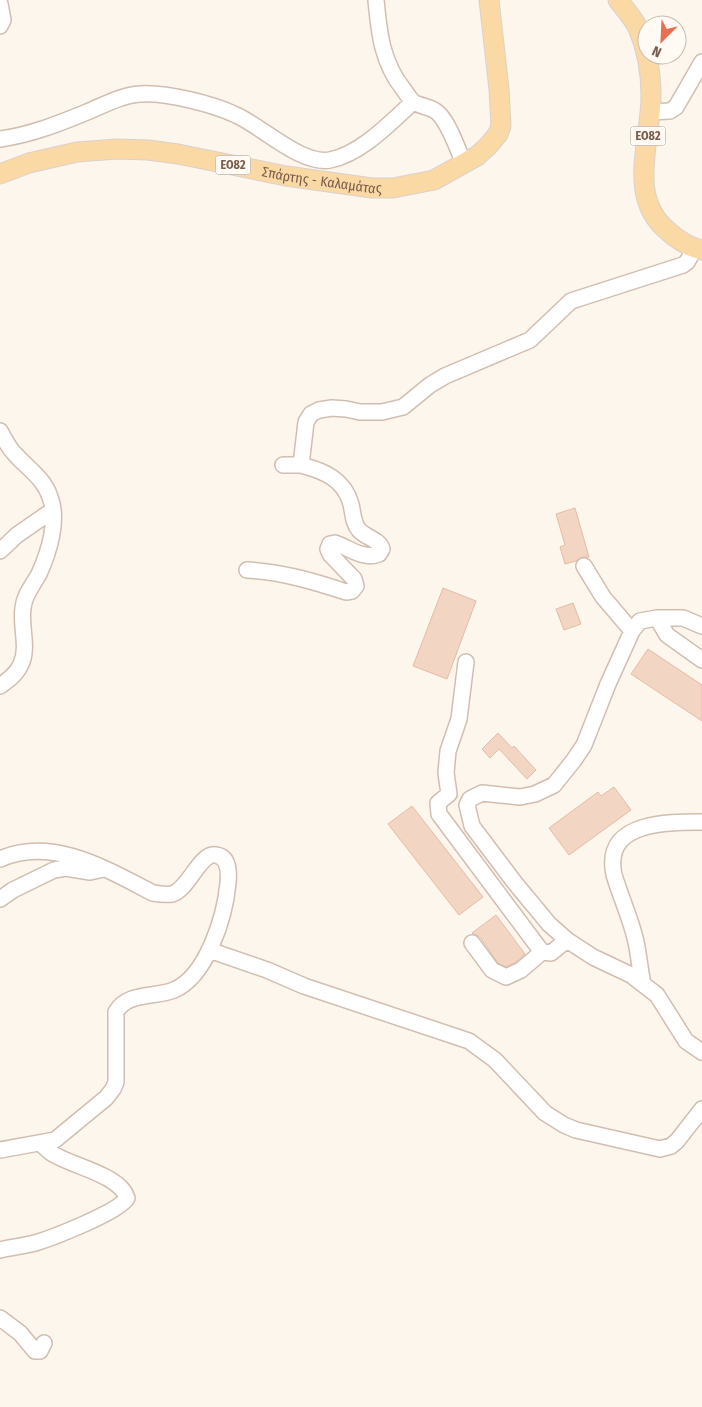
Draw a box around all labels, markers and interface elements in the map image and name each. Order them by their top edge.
north arrow [637,15,687,65]
text: N [650,42,664,61]
road number: ΕΟ82 [630,126,666,146]
road number: ΕΟ82 [216,156,250,174]
street label: Σπάρτης - Καλαμάτας [261,163,382,197]

